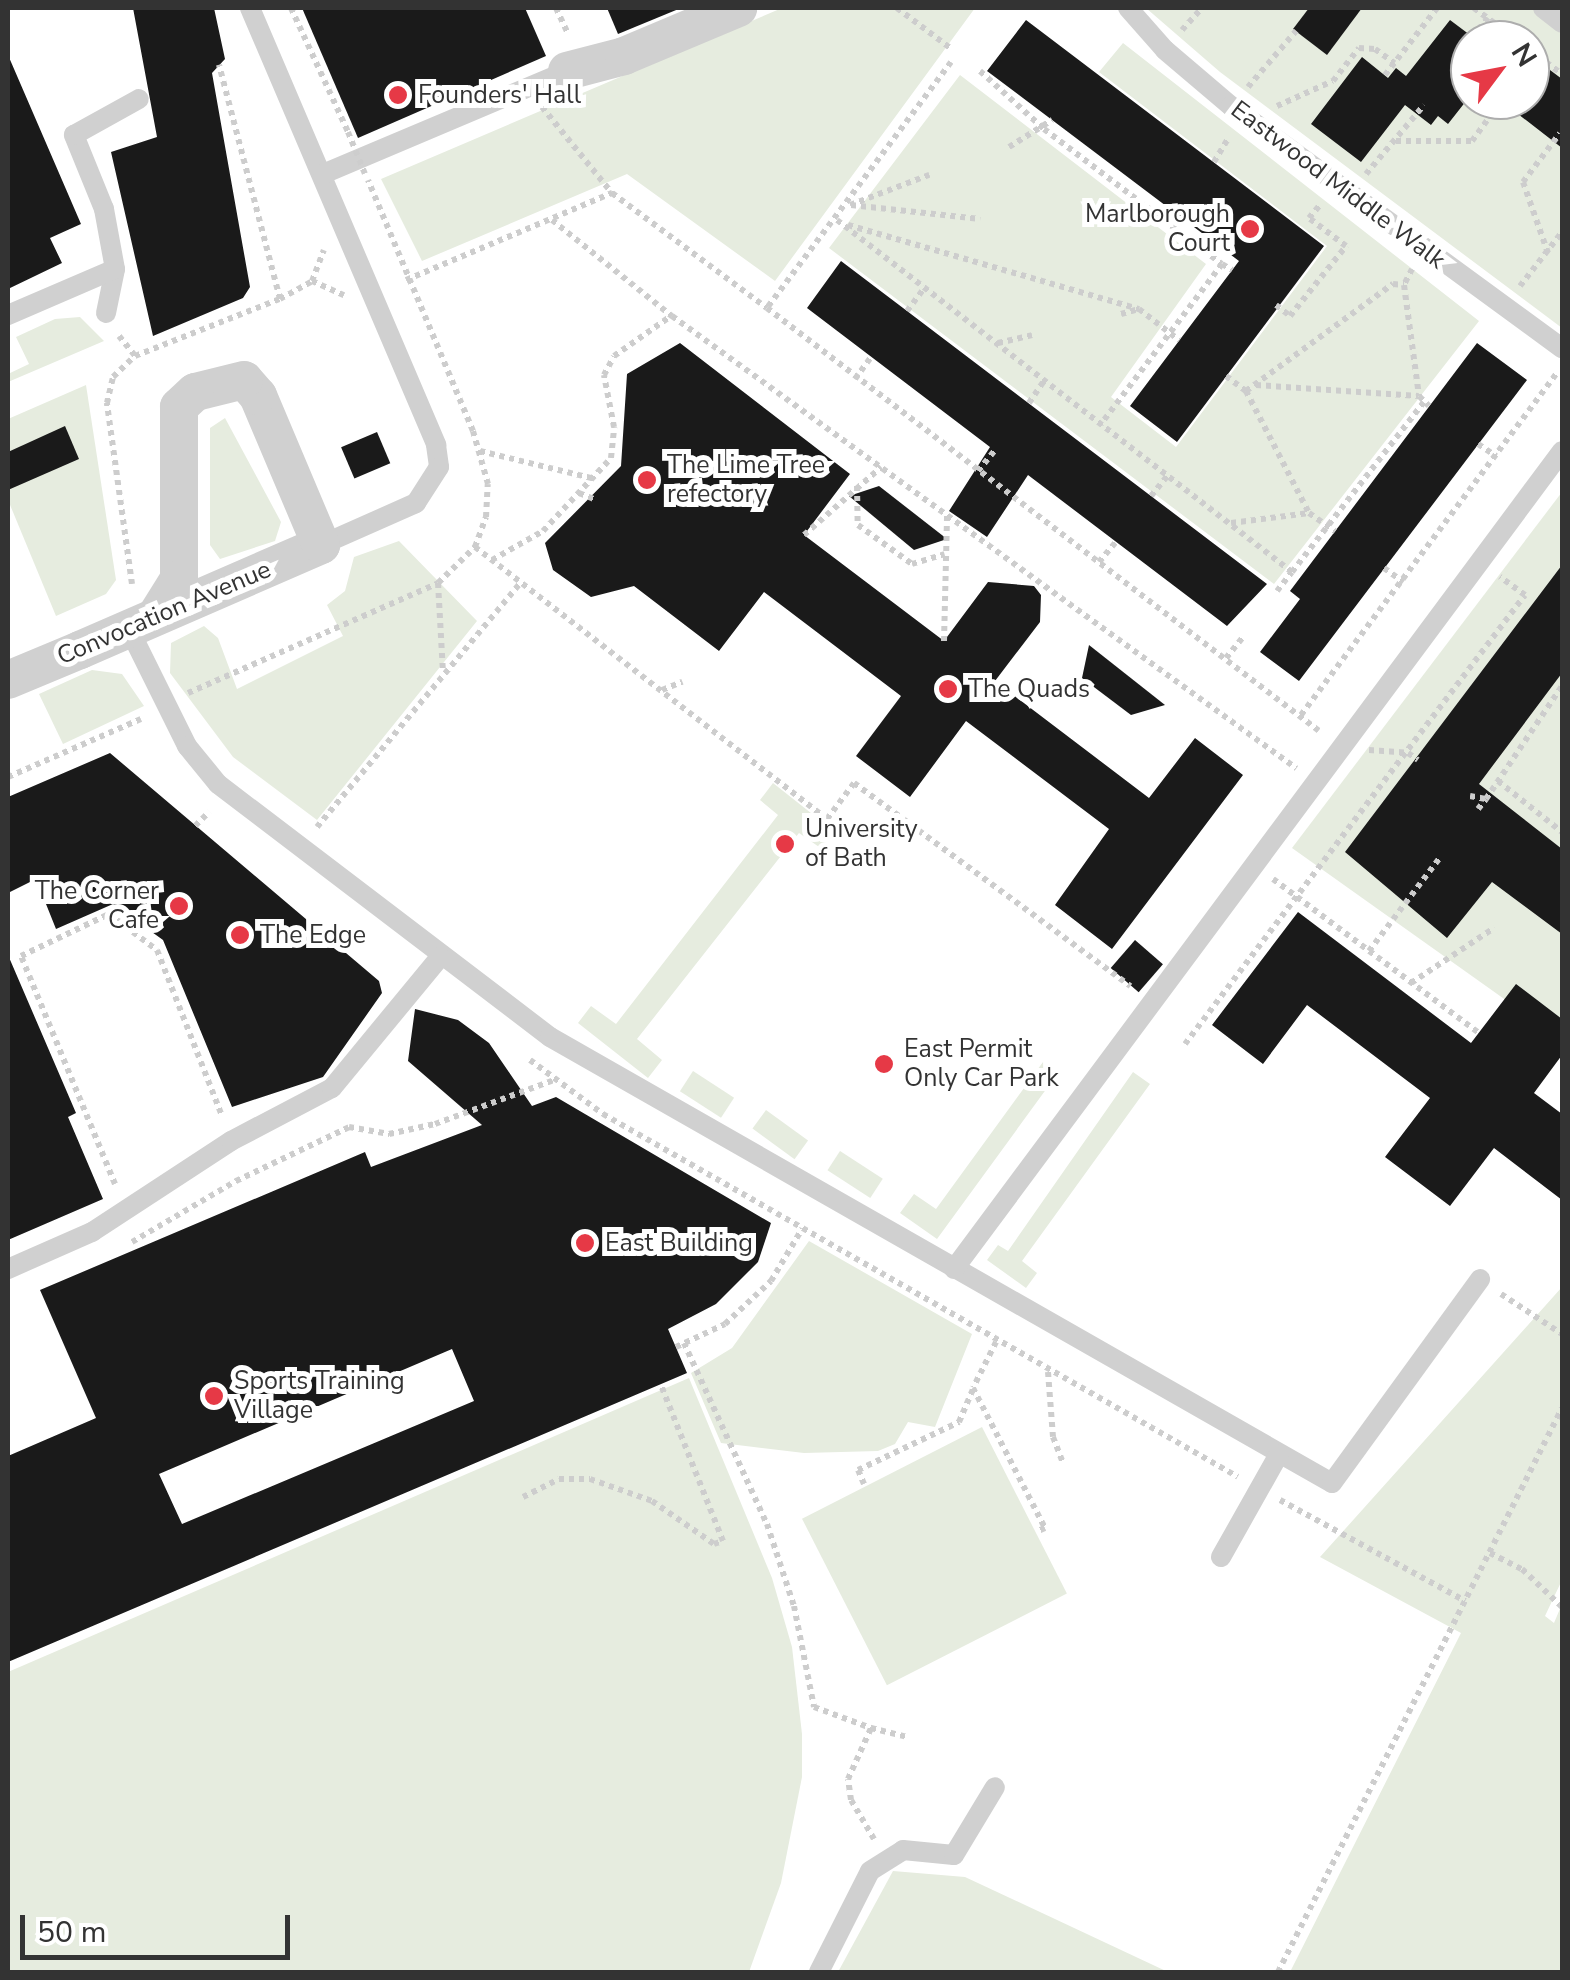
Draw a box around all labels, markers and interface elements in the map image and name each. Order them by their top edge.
north arrow [1450,20,1550,120]
text: N [1502,36,1545,74]
place label: Founders' Hall [418,80,581,110]
marker: Founders' Hall [387,84,409,106]
street label: Eastwood Middle Walk [1225,95,1451,275]
place label: Marlborough Court [1085,200,1230,259]
marker: Marlborough Court [1239,218,1261,240]
place label: The Lime Tree refectory [667,451,825,510]
marker: The Lime Tree refectory [636,469,658,491]
street label: Convocation Avenue [53,554,275,672]
place label: The Quads [968,674,1090,704]
marker: The Quads [937,678,959,700]
place label: University of Bath [805,815,918,874]
marker: University of Bath [774,833,796,855]
place label: The Corner Cafe [35,877,159,936]
marker: The Corner Cafe [168,895,190,917]
place label: The Edge [260,920,366,950]
marker: The Edge [229,924,251,946]
place label: East Permit Only Car Park [904,1035,1059,1094]
marker: East Permit Only Car Park [873,1053,895,1075]
place label: East Building [605,1228,753,1258]
marker: East Building [574,1232,596,1254]
place label: Sports Training Village [234,1367,405,1426]
marker: Sports Training Village [203,1385,225,1407]
scale bar [25,1895,295,1957]
text: 50 m [37,1912,106,1953]

